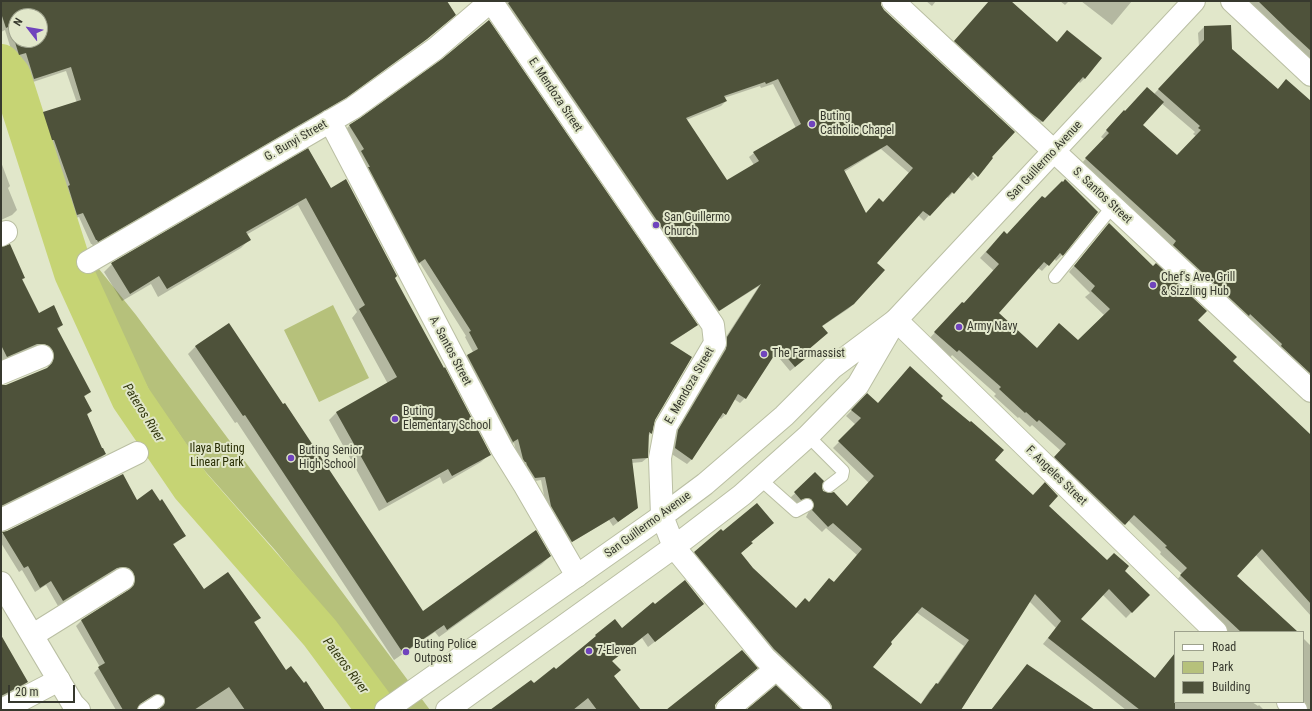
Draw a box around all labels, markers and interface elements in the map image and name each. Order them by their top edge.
north arrow [8,8,48,48]
text: N [11,16,25,28]
street label: E. Mendoza Street [525,55,585,135]
place label: Buting Catholic Chapel [820,110,894,138]
street label: G. Bunyi Street [262,117,330,165]
street label: San Guillermo Avenue [1004,118,1086,204]
marker: Buting Catholic Chapel [807,119,817,129]
street label: S. Santos Street [1069,165,1135,227]
place label: San Guillermo Church [664,211,730,239]
marker: San Guillermo Church [651,220,661,230]
place label: Chef's Ave. Grill & Sizzling Hub [1161,271,1235,299]
marker: Chef's Ave. Grill & Sizzling Hub [1148,280,1158,290]
street label: A. Santos Street [426,314,474,388]
place label: Army Navy [967,320,1018,334]
marker: Army Navy [954,322,964,332]
street label: E. Mendoza Street [662,345,718,427]
place label: The Farmassist [772,347,845,361]
marker: The Farmassist [759,349,769,359]
water label: Pateros River [119,381,167,445]
place label: Buting Elementary School [403,405,491,433]
marker: Buting Elementary School [390,414,400,424]
park label: Ilaya Buting Linear Park [189,442,245,470]
street label: F. Angeles Street [1022,443,1090,509]
place label: Buting Senior High School [299,444,362,472]
marker: Buting Senior High School [286,453,296,463]
street label: San Guillermo Avenue [602,489,694,561]
legend [1174,631,1304,703]
water label: Pateros River [319,635,371,697]
place label: Buting Police Outpost [414,638,476,666]
text: Road [1212,640,1236,654]
place label: 7-Eleven [597,644,637,658]
marker: 7-Eleven [584,646,594,656]
marker: Buting Police Outpost [401,647,411,657]
text: Park [1212,660,1233,674]
scale bar [10,677,77,703]
text: Building [1212,680,1250,694]
text: 20 m [15,685,39,699]

